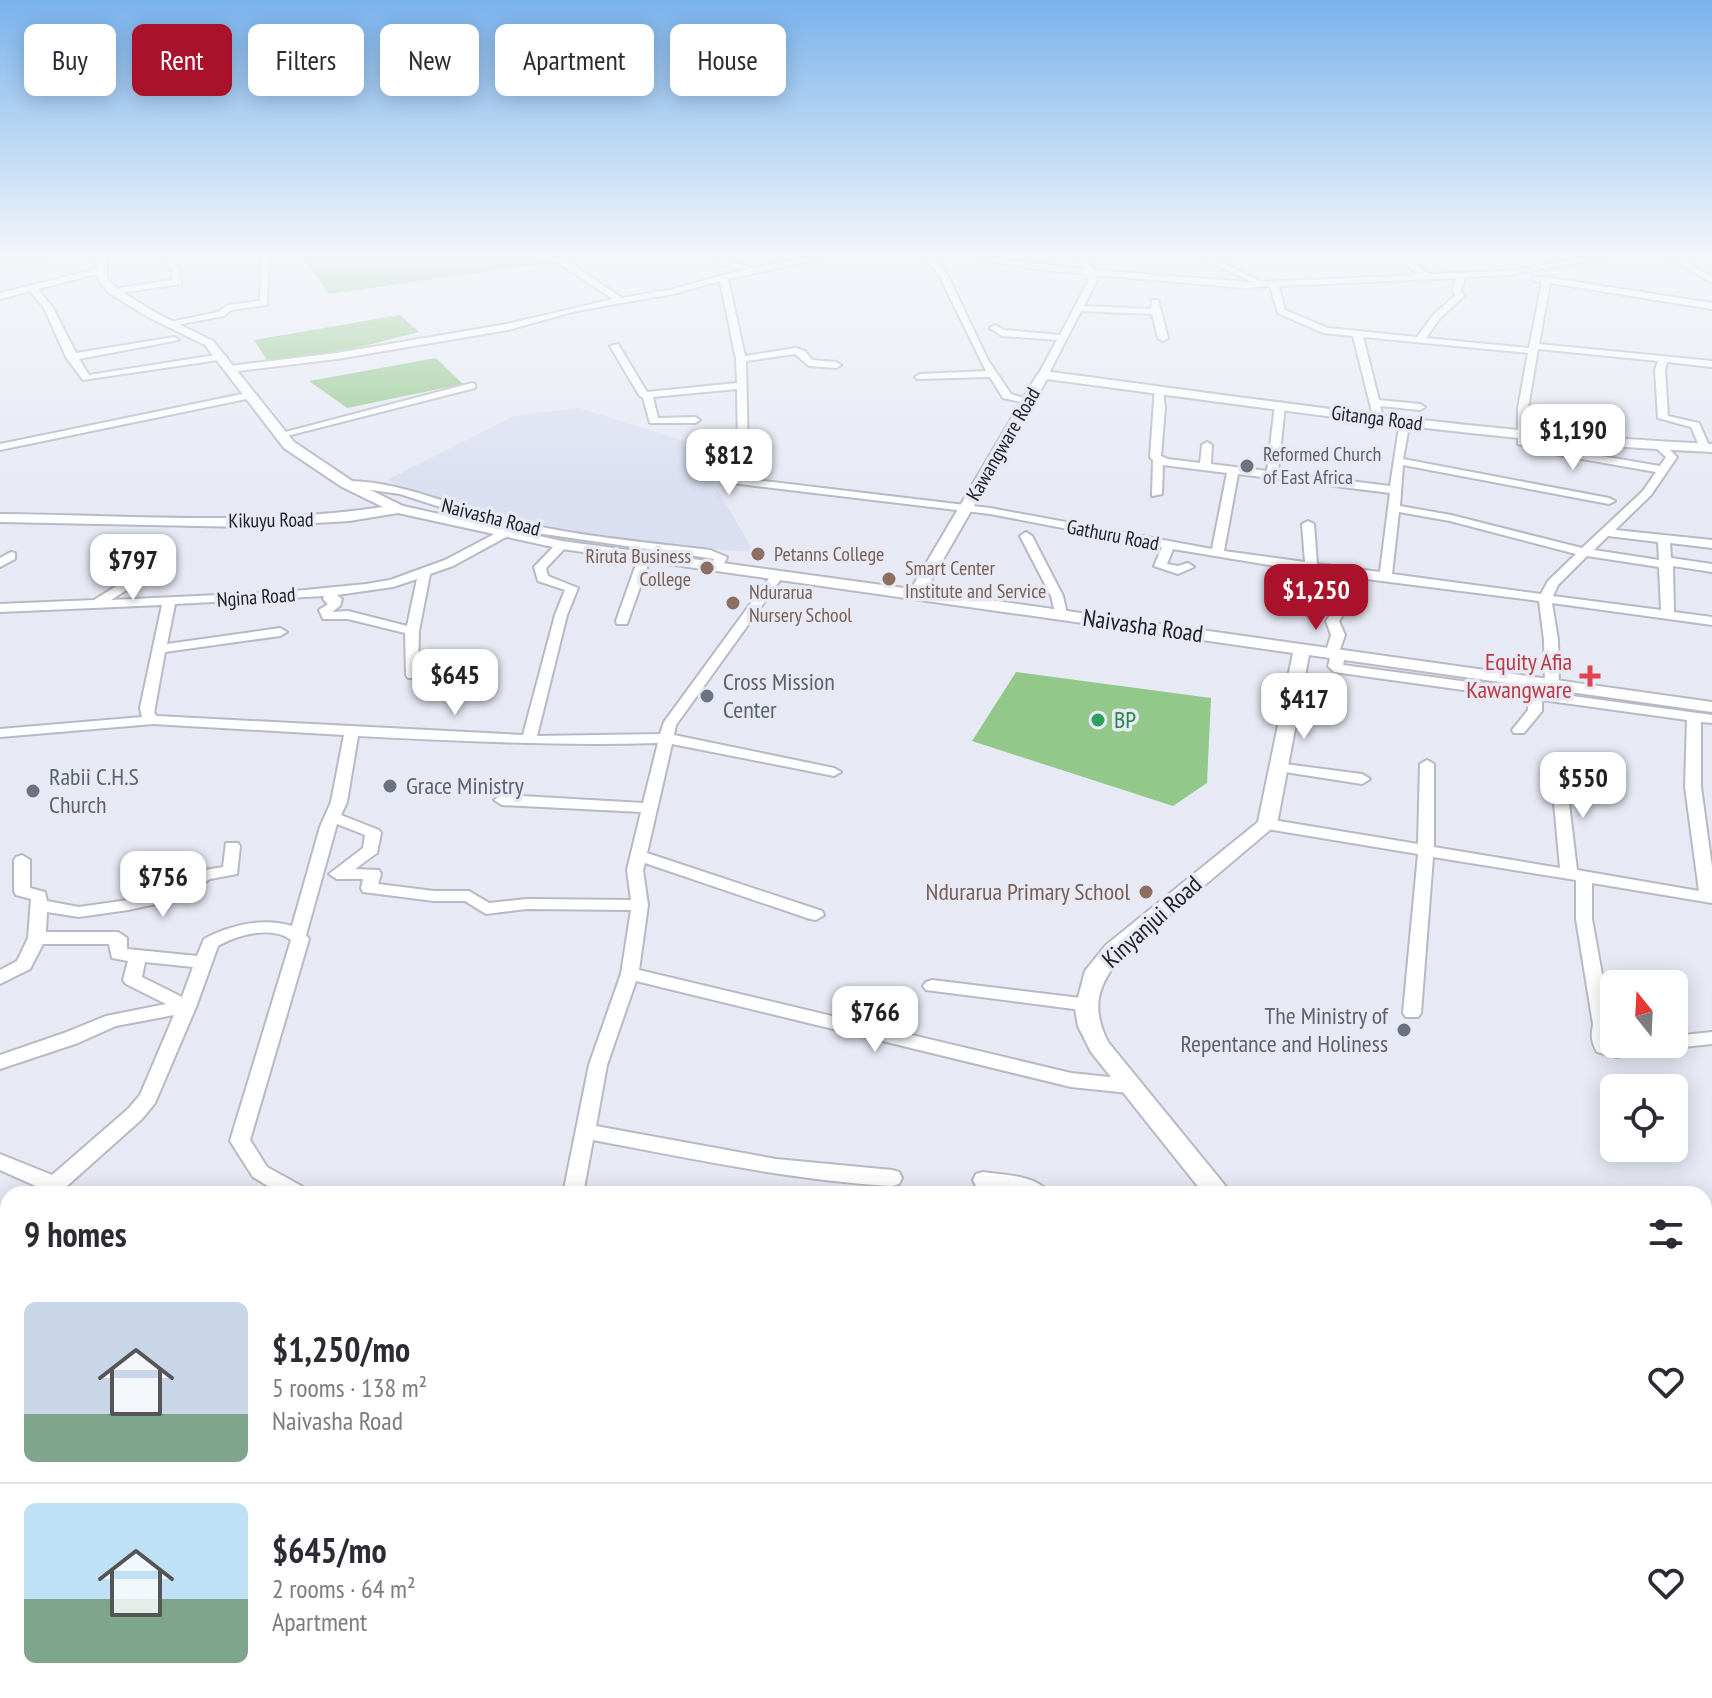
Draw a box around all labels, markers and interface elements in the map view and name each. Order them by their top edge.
chip: Buy [24,24,116,96]
chip: Rent [132,24,232,96]
chip: Filters [248,24,364,96]
chip: New [380,24,479,96]
chip: Apartment [495,24,654,96]
chip: House [670,24,786,96]
street label: Kawangware Road [960,383,1046,505]
street label: Gitanga Road [1330,400,1424,436]
pin: $1,190 [1508,404,1638,472]
text: $1,190 [1539,413,1607,446]
pin: $812 [682,429,776,497]
text: $812 [704,438,754,471]
place label: Reformed Church of East Africa [1263,441,1381,490]
marker: Reformed Church of East Africa [1238,457,1256,475]
street label: Naivasha Road [439,492,543,542]
street label: Kikuyu Road [228,506,314,534]
street label: Gathuru Road [1065,513,1161,557]
pin: $797 [86,534,180,602]
place label: Petanns College [774,541,884,567]
text: $797 [108,543,158,576]
place label: Riruta Business College [585,543,691,592]
marker: Petanns College [749,545,767,563]
place label: Smart Center Institute and Service [905,555,1046,604]
marker: Riruta Business College [698,559,716,577]
pin: $1,250 [1251,564,1381,632]
marker: Smart Center Institute and Service [880,570,898,588]
text: $1,250 [1282,573,1350,606]
place label: Ndurarua Nursery School [749,579,852,628]
street label: Ngina Road [216,581,296,613]
marker: Ndurarua Nursery School [724,594,742,612]
street label: Naivasha Road [1081,602,1205,649]
place label: Equity Afia Kawangware [1466,646,1572,705]
pin: $645 [408,649,502,717]
text: $645 [430,658,480,691]
marker: Equity Afia Kawangware [1579,665,1601,687]
place label: Cross Mission Center [723,666,835,725]
pin: $417 [1257,673,1351,741]
text: $417 [1279,682,1329,715]
marker: Cross Mission Center [698,687,716,705]
place label: BP [1114,704,1136,735]
marker: BP [1089,711,1107,729]
pin: $550 [1536,752,1630,820]
place label: Rabii C.H.S Church [49,761,139,820]
text: $550 [1558,761,1608,794]
place label: Grace Ministry [406,770,524,801]
marker: Grace Ministry [381,777,399,795]
marker: Rabii C.H.S Church [24,782,42,800]
pin: $756 [116,851,210,919]
text: $756 [138,860,188,893]
street label: Kinyanjui Road [1095,869,1208,974]
place label: Ndurarua Primary School [926,876,1130,907]
marker: Ndurarua Primary School [1137,883,1155,901]
north arrow [1600,970,1688,1058]
map controls [1600,970,1688,1162]
pin: $766 [828,986,922,1054]
text: $766 [850,995,900,1028]
place label: The Ministry of Repentance and Holiness [1180,1000,1389,1059]
marker: The Ministry of Repentance and Holiness [1395,1021,1413,1039]
button: locate [1600,1074,1688,1162]
text: 9 homes [24,1212,127,1256]
icon: filters [1644,1212,1688,1256]
text: $1,250/mo [272,1327,410,1371]
icon: home [88,1334,184,1430]
icon: heart [1644,1360,1688,1404]
text: 5 rooms · 138 m² [272,1371,427,1404]
text: Naivasha Road [272,1404,403,1437]
text: $645/mo [272,1528,387,1572]
icon: home [88,1535,184,1631]
icon: heart [1644,1561,1688,1605]
text: 2 rooms · 64 m² [272,1572,416,1605]
text: Apartment [272,1605,367,1638]

